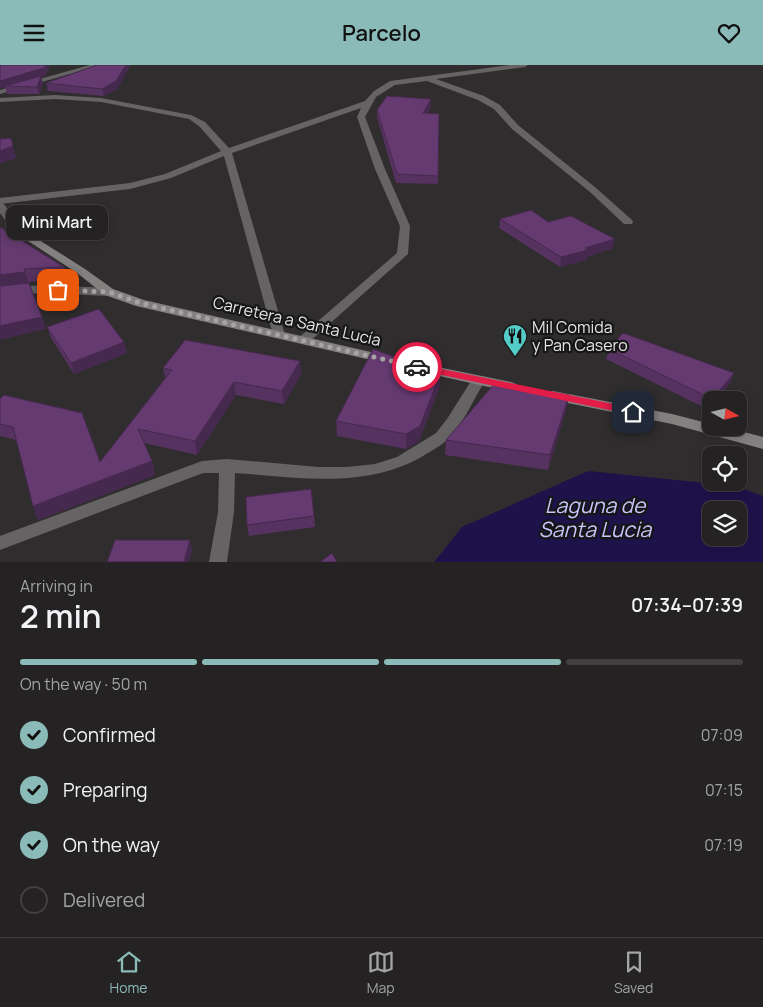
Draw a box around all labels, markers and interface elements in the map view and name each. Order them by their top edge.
text: Parcelo [342,18,421,48]
icon: menu [20,19,48,47]
icon: heart [715,19,743,47]
callout: Mini Mart [7,205,109,240]
text: Mini Mart [22,211,92,233]
pin [37,269,79,311]
icon: bag [44,276,72,304]
street label: Carretera a Santa Lucía [211,291,383,351]
place label: Mil Comida y Pan Casero [532,316,628,356]
restaurant icon: Mil Comida y Pan Casero [502,323,528,357]
courier [392,342,442,392]
icon: car [403,353,431,381]
pin [612,391,654,433]
north arrow [702,391,748,436]
map controls [702,391,747,546]
icon: home [619,398,647,426]
button: locate [702,446,747,491]
water label: Laguna de Santa Lucia [539,491,653,543]
button: layers [702,501,747,546]
text: Arriving in [20,575,93,597]
text: 07:34–07:39 [631,592,743,618]
text: 2 min [20,594,102,638]
text: On the way · 50 m [20,673,147,695]
icon: check [20,721,48,749]
text: Confirmed [63,722,156,748]
text: 07:09 [701,724,743,746]
icon: check [20,776,48,804]
text: Preparing [63,777,148,803]
text: 07:15 [705,779,743,801]
icon: check [20,831,48,859]
text: On the way [63,832,160,858]
text: 07:19 [704,834,743,856]
text: Delivered [63,887,145,913]
tab: Home [110,948,147,997]
tab: Map [367,948,395,997]
tab: Saved [614,948,653,997]

